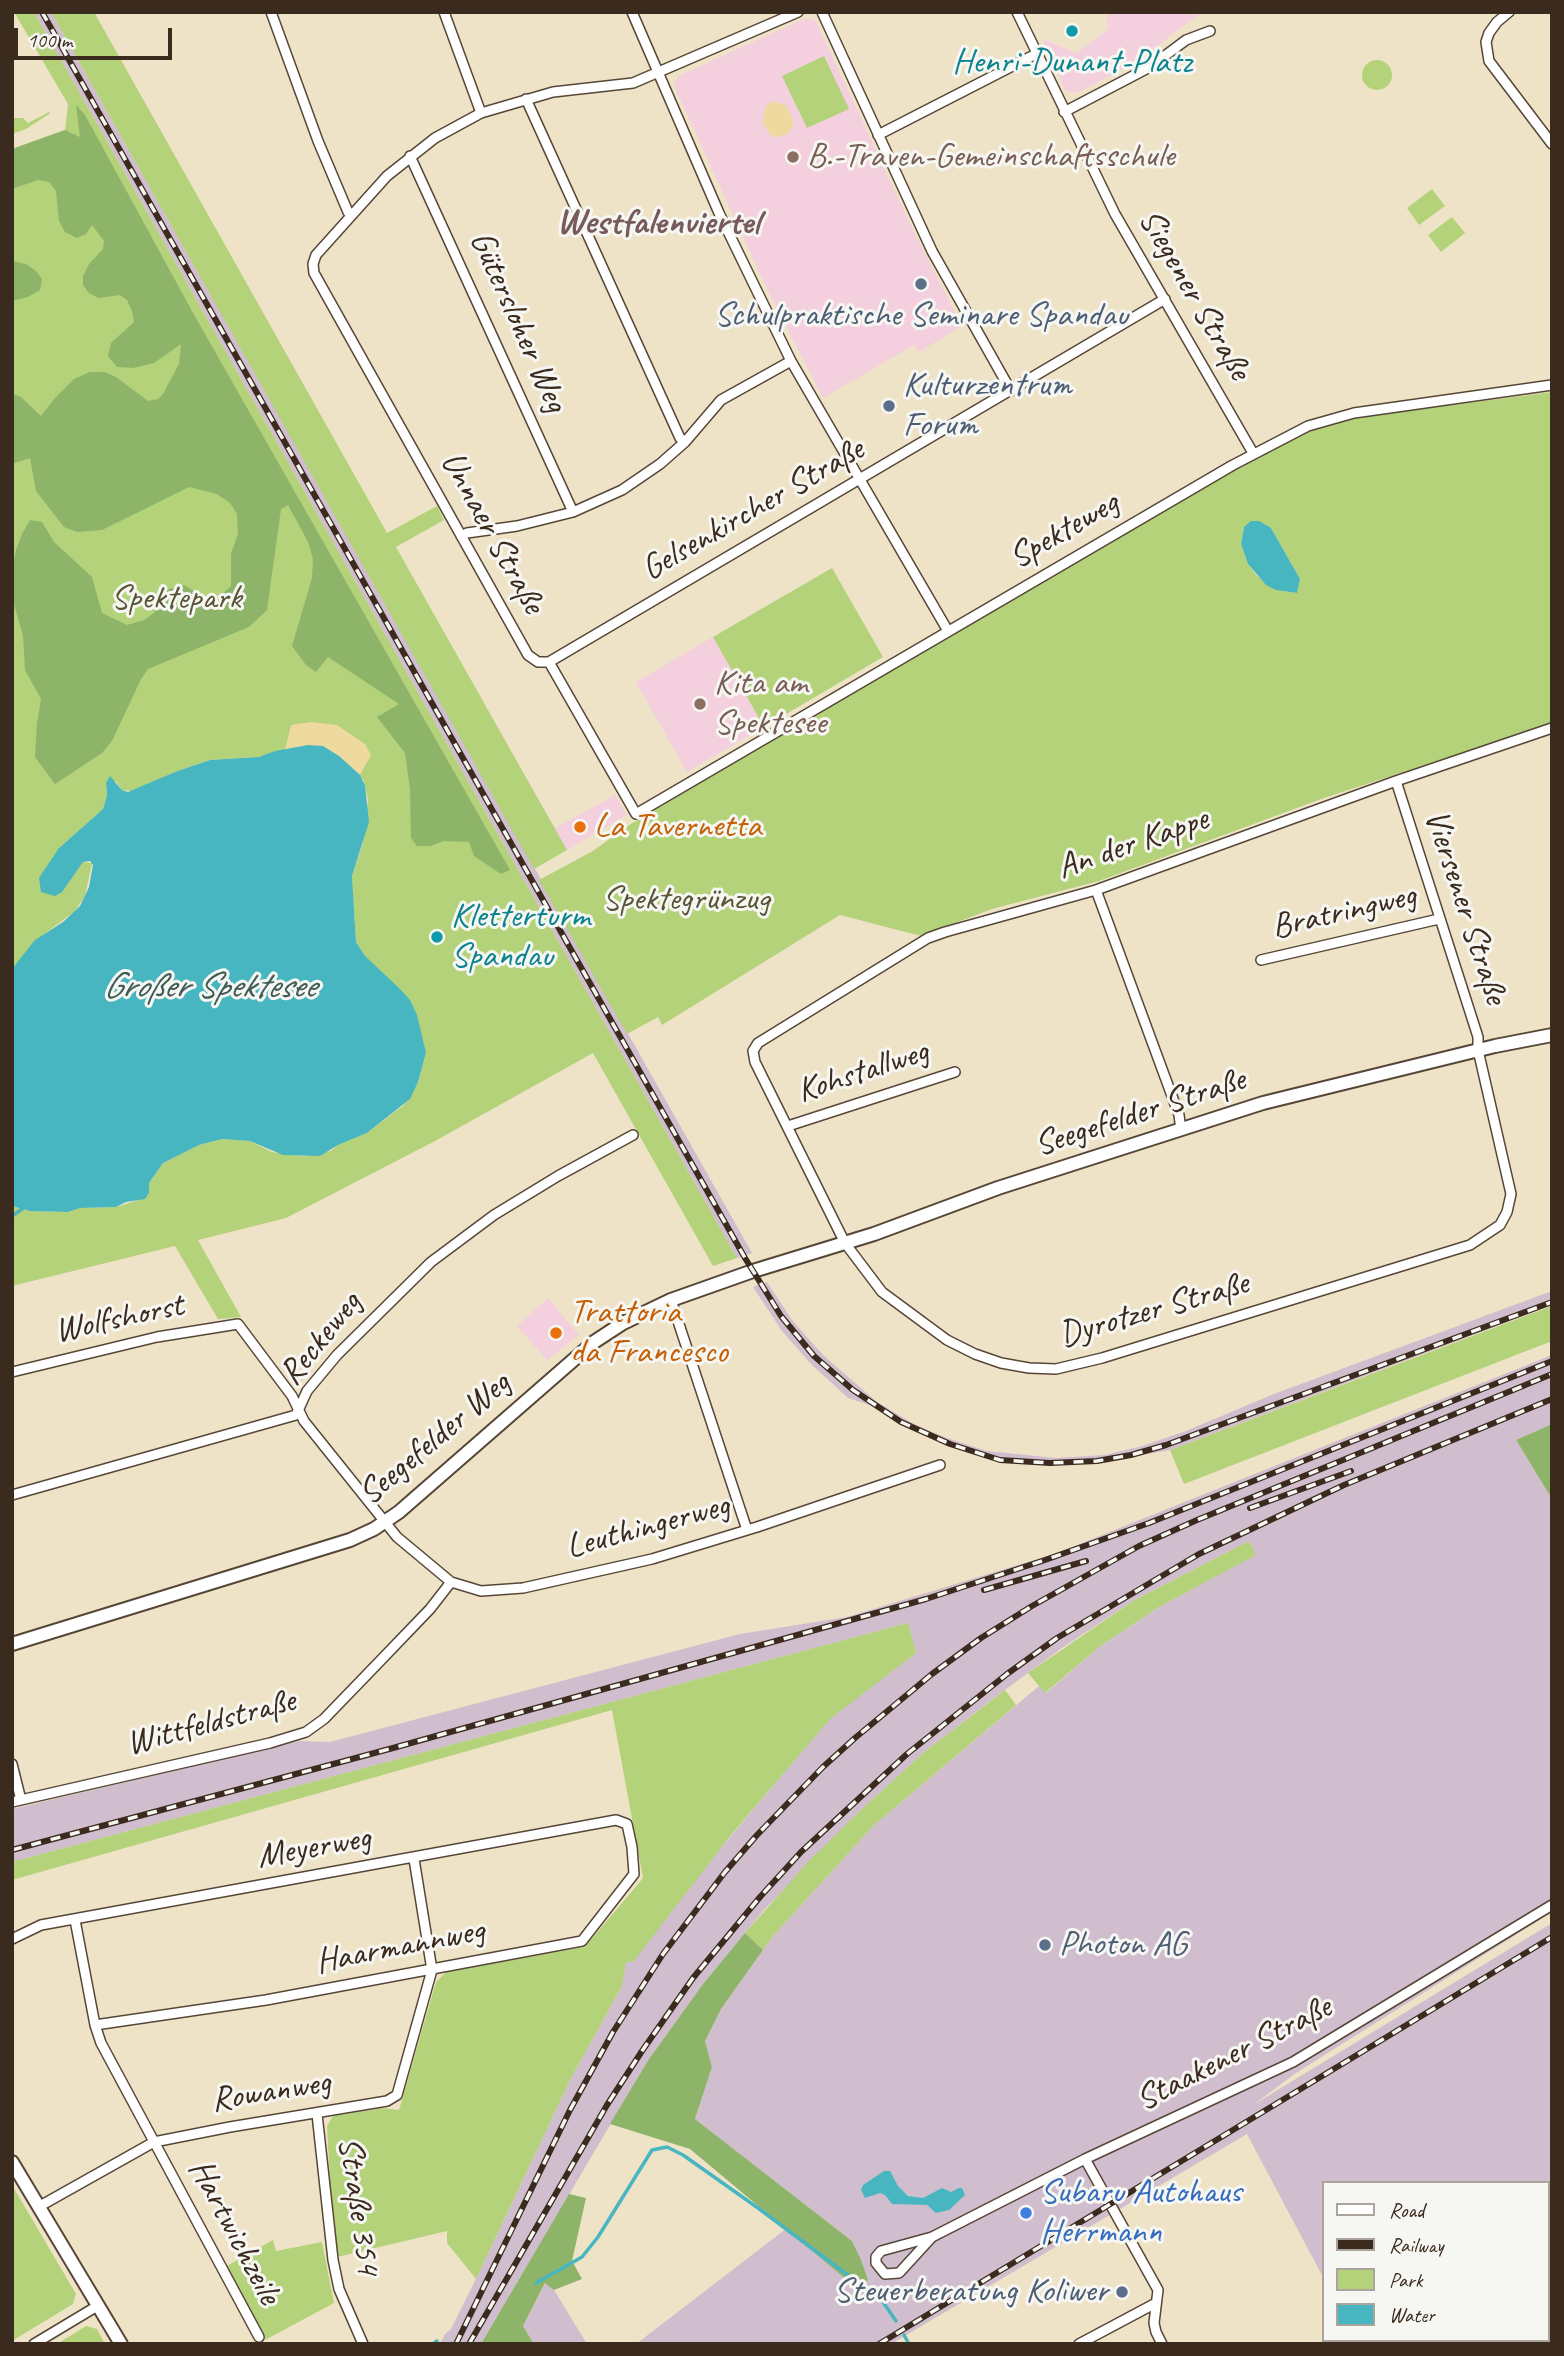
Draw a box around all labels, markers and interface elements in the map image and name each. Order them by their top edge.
scale bar [18,14,175,58]
marker: Henri-Dunant-Platz [1064,23,1080,39]
text: 100 m [27,27,72,53]
place label: Henri-Dunant-Platz [952,42,1192,84]
place label: B.-Traven-Gemeinschaftsschule [807,136,1174,178]
marker: B.-Traven-Gemeinschaftsschule [785,149,801,165]
district label: Westfalenviertel [556,201,760,245]
street label: Siegener Straße [1128,202,1260,388]
street label: Gütersloher Weg [459,225,577,419]
marker: Schulpraktische Seminare Spandau [913,276,929,292]
place label: Schulpraktische Seminare Spandau [714,295,1128,337]
place label: Kulturzentrum Forum [903,365,1071,447]
marker: Kulturzentrum Forum [881,398,897,414]
street label: Gelsenkircher Straße [634,429,872,591]
street label: Unnaer Straße [430,445,554,621]
street label: Spekteweg [1002,483,1126,579]
park label: Spektepark [111,578,241,620]
place label: Kita am Spektesee [714,663,826,745]
marker: Kita am Spektesee [692,696,708,712]
street label: An der Kappe [1052,799,1214,889]
street label: Viersener Straße [1414,805,1516,1009]
place label: La Tavernetta [594,806,761,848]
marker: La Tavernetta [572,819,588,835]
street label: Bratringweg [1268,875,1420,949]
park label: Spektegrünzug [602,879,770,921]
place label: Kletterturm Spandau [451,896,590,978]
marker: Kletterturm Spandau [429,929,445,945]
water label: Großer Spektesee [103,965,315,1009]
street label: Kohstallweg [792,1031,934,1113]
street label: Seegefelder Straße [1029,1059,1251,1167]
street label: Dyrotzer Straße [1054,1263,1254,1357]
street label: Reckeweg [271,1284,371,1394]
street label: Wolfshorst [51,1285,187,1353]
place label: Trattoria da Francesco [570,1292,728,1374]
marker: Trattoria da Francesco [548,1325,564,1341]
street label: Seegefelder Weg [350,1363,520,1515]
street label: Leuthingerweg [562,1485,734,1569]
street label: Wittfeldstraße [122,1680,300,1766]
street label: Meyerweg [254,1817,374,1879]
street label: Haarmannweg [312,1910,488,1984]
place label: Photon AG [1059,1924,1187,1966]
marker: Photon AG [1037,1937,1053,1953]
street label: Staakener Straße [1129,1987,1339,2121]
street label: Rowanweg [208,2062,334,2122]
street label: Straße 354 [328,2135,388,2277]
street label: Hartwichzeile [178,2152,290,2312]
place label: Subaru Autohaus Herrmann [1040,2172,1241,2254]
legend [1322,2181,1550,2342]
text: Road [1389,2197,1424,2223]
marker: Subaru Autohaus Herrmann [1018,2205,1034,2221]
text: Railway [1389,2232,1443,2258]
text: Park [1389,2267,1422,2293]
place label: Steuerberatung Koliwer [833,2271,1108,2313]
marker: Steuerberatung Koliwer [1114,2284,1130,2300]
text: Water [1389,2302,1435,2328]

